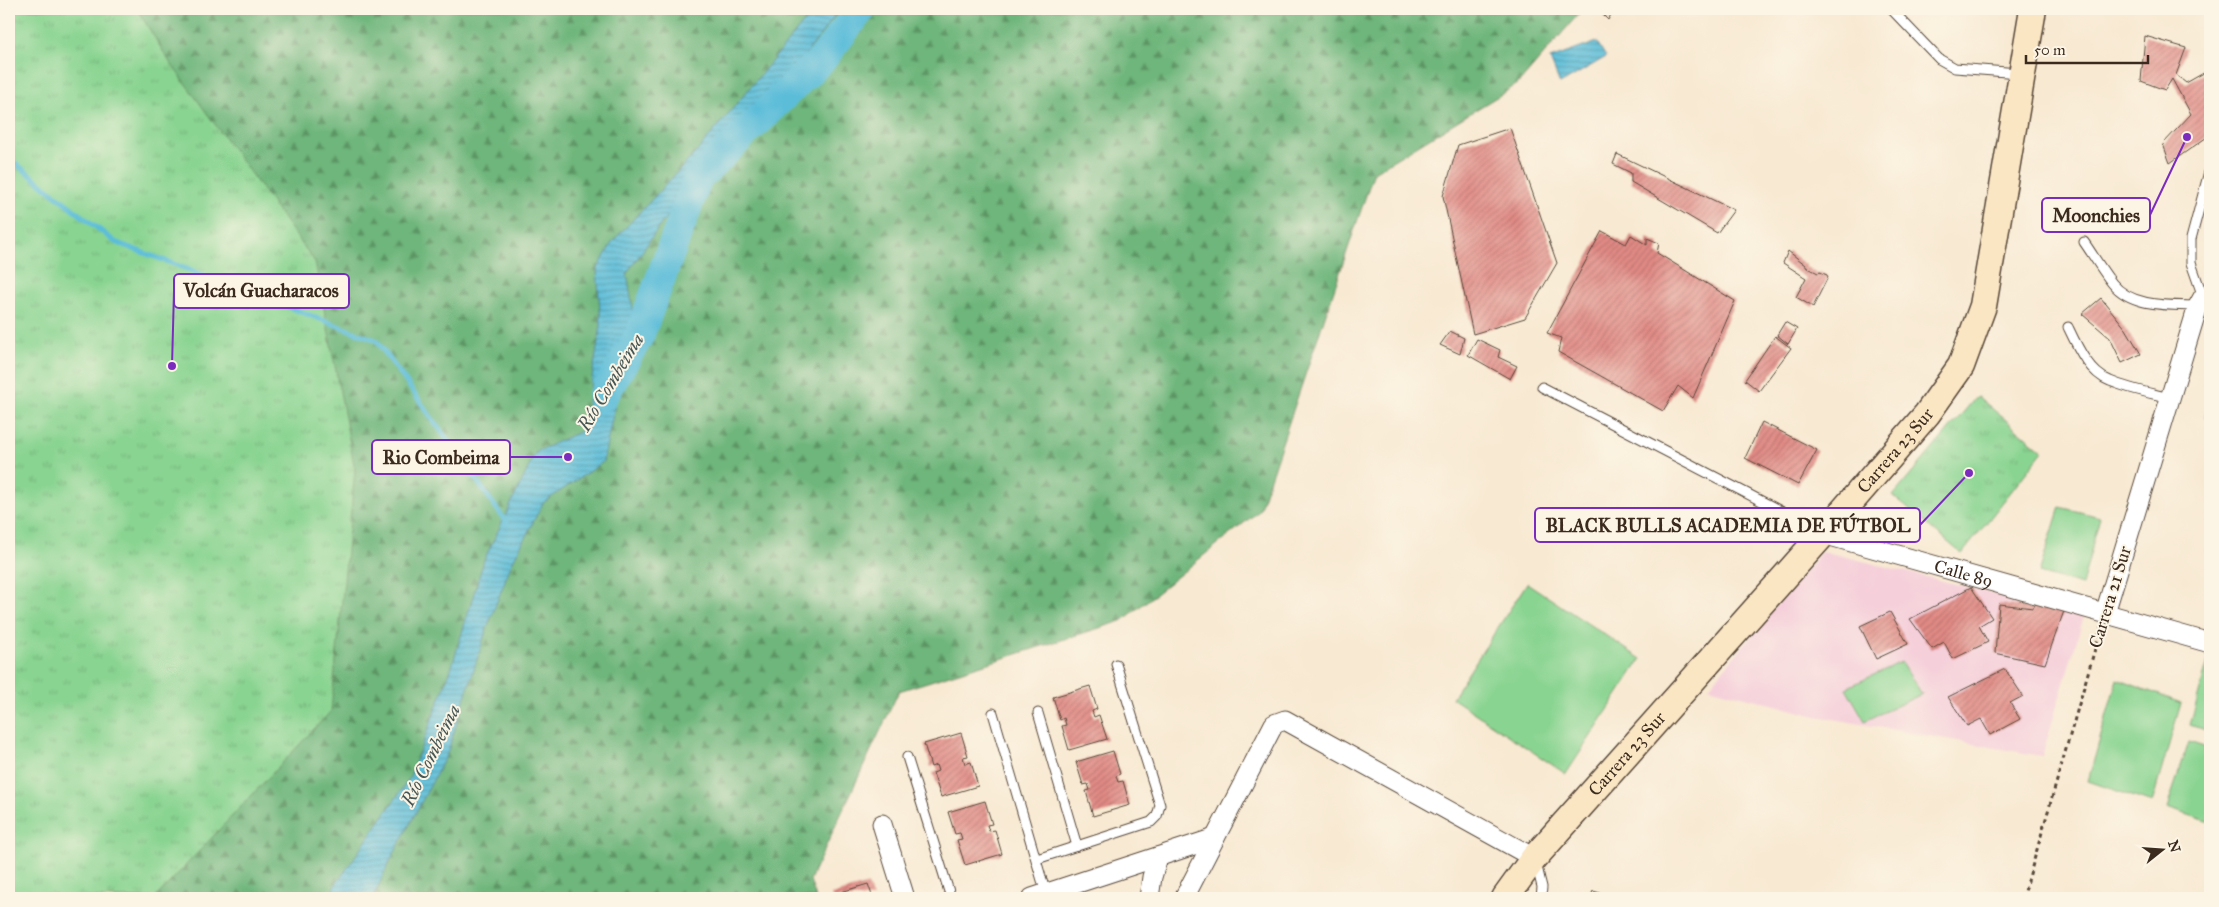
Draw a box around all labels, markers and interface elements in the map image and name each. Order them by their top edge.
scale bar [2026,32,2149,64]
text: 50 m [2034,41,2066,59]
callout: Moonchies [2042,198,2150,232]
text: Moonchies [2052,204,2140,227]
callout: Volcán Guacharacos [174,274,349,308]
text: Volcán Guacharacos [182,279,339,302]
water label: Río Combeima [572,329,649,436]
street label: Carrera 23 Sur [1852,404,1939,498]
callout: Rio Combeima [372,440,510,474]
text: Rio Combeima [382,446,501,469]
callout: BLACK BULLS ACADEMIA DE FÚTBOL [1535,508,1920,542]
text: BLACK BULLS ACADEMIA DE FÚTBOL [1545,512,1912,537]
street label: Carrera 21 Sur [2084,543,2136,651]
street label: Calle 89 [1932,555,1995,592]
water label: Río Combeima [396,701,465,811]
street label: Carrera 23 Sur [1584,707,1670,801]
north arrow [2136,824,2186,874]
text: N [2164,838,2184,855]

